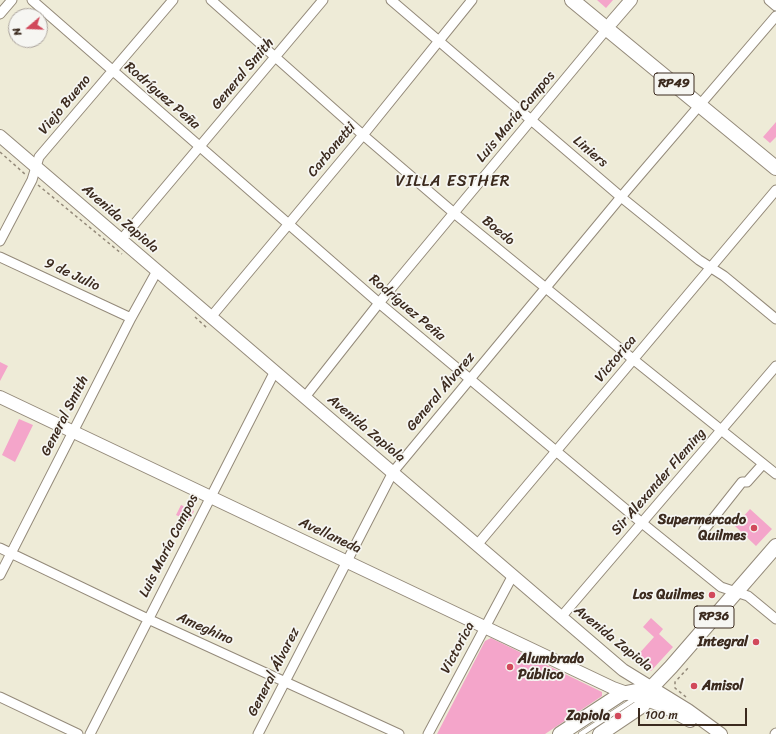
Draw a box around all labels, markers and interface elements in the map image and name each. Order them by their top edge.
north arrow [8,8,48,48]
text: N [7,25,27,38]
street label: General Smith [208,35,278,113]
street label: Rodríguez Peña [121,59,203,133]
street label: Luis María Campos [473,68,559,166]
street label: Viejo Bueno [35,72,95,138]
road number: RP49 [654,73,694,95]
street label: Carbonetti [304,119,360,181]
street label: Liniers [569,133,611,171]
district label: VILLA ESTHER [396,172,510,192]
street label: Avenida Zapiola [78,181,162,257]
street label: Boedo [478,213,518,249]
street label: 9 de Julio [42,255,102,295]
street label: Rodríguez Peña [365,271,449,345]
street label: Victorica [592,332,640,386]
street label: General Álvarez [403,349,479,435]
street label: General Smith [38,373,92,459]
street label: Avenida Zapiola [324,392,408,466]
street label: Sir Alexander Fleming [608,425,710,539]
street label: Luis María Campos [136,492,202,600]
place label: Supermercado Quilmes [658,512,746,544]
street label: Avellaneda [296,514,364,558]
marker: Supermercado Quilmes [749,523,759,533]
place label: Los Quilmes [633,587,704,603]
marker: Los Quilmes [707,590,717,600]
street label: Avenida Zapiola [570,602,656,676]
road number: RP36 [694,606,734,628]
street label: Ameghino [174,609,236,649]
street label: Victorica [437,619,479,677]
street label: General Álvarez [244,625,304,719]
place label: Integral [698,634,748,650]
marker: Integral [751,637,761,647]
place label: Alumbrado Público [518,651,584,684]
marker: Alumbrado Público [505,662,515,672]
place label: Amisol [702,678,743,694]
marker: Amisol [689,681,699,691]
scale bar [640,700,749,726]
text: 100 m [645,704,678,726]
place label: Zapiola [566,708,610,724]
marker: Zapiola [613,711,623,721]

